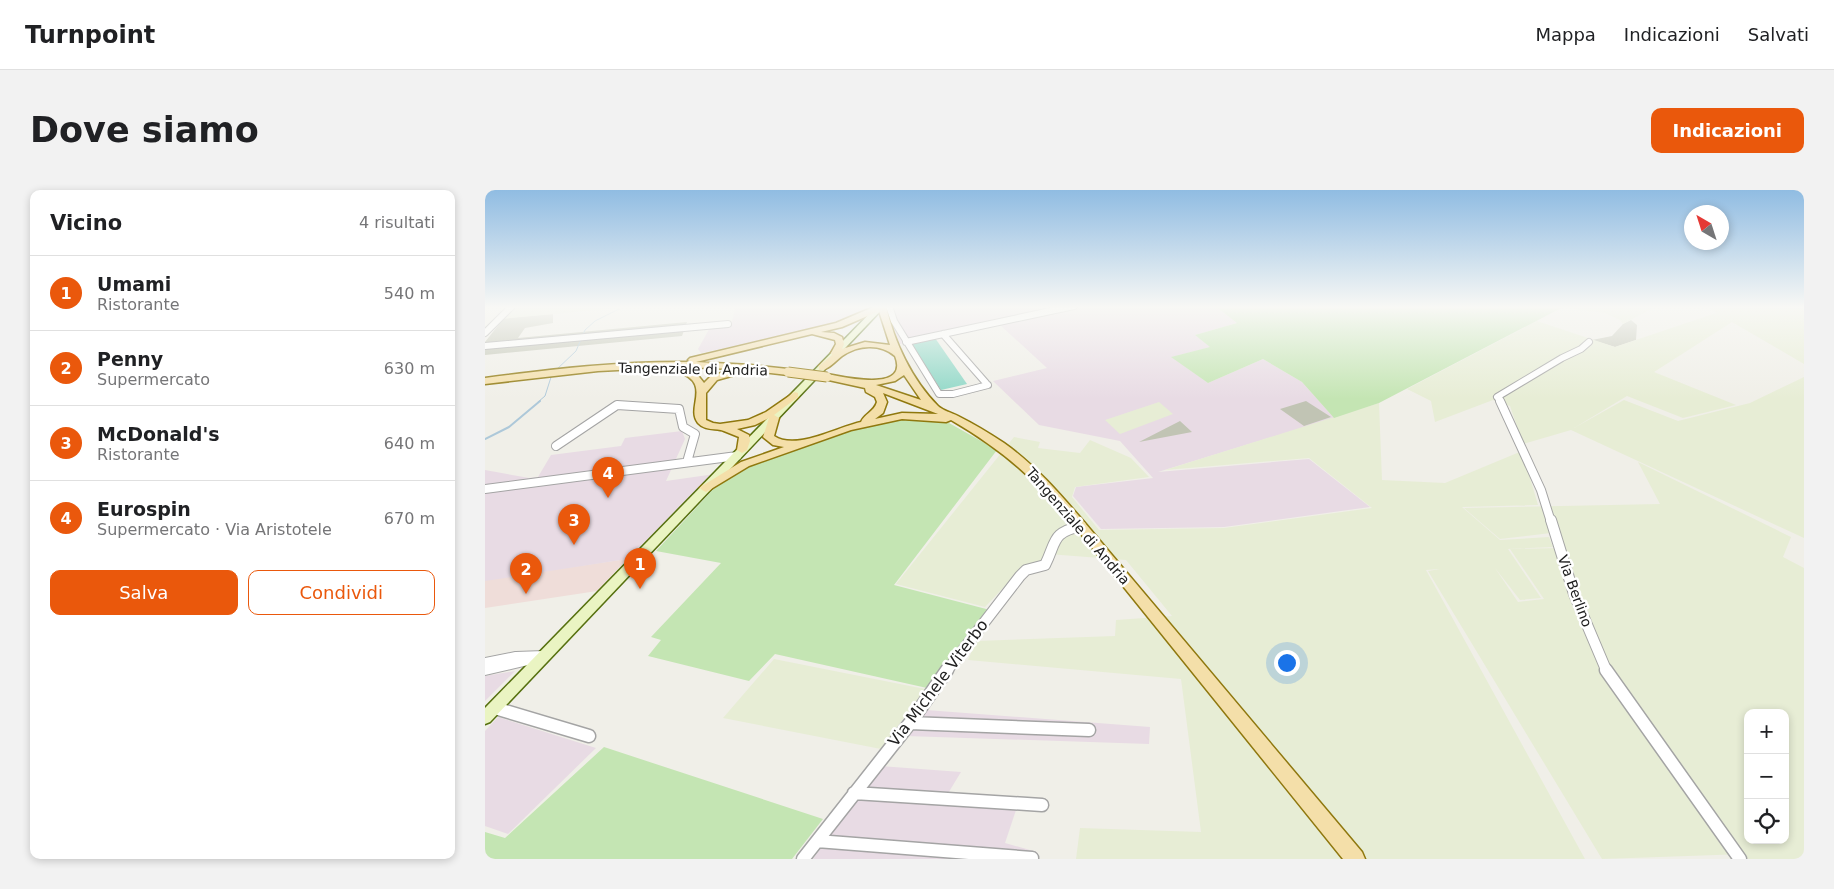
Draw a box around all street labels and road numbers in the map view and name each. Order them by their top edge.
street label: Tangenziale di Andria [617,360,768,378]
street label: Tangenziale di Andria [1022,464,1133,588]
street label: Via Berlino [1555,553,1595,629]
street label: Via Michele Viterbo [884,616,992,750]

